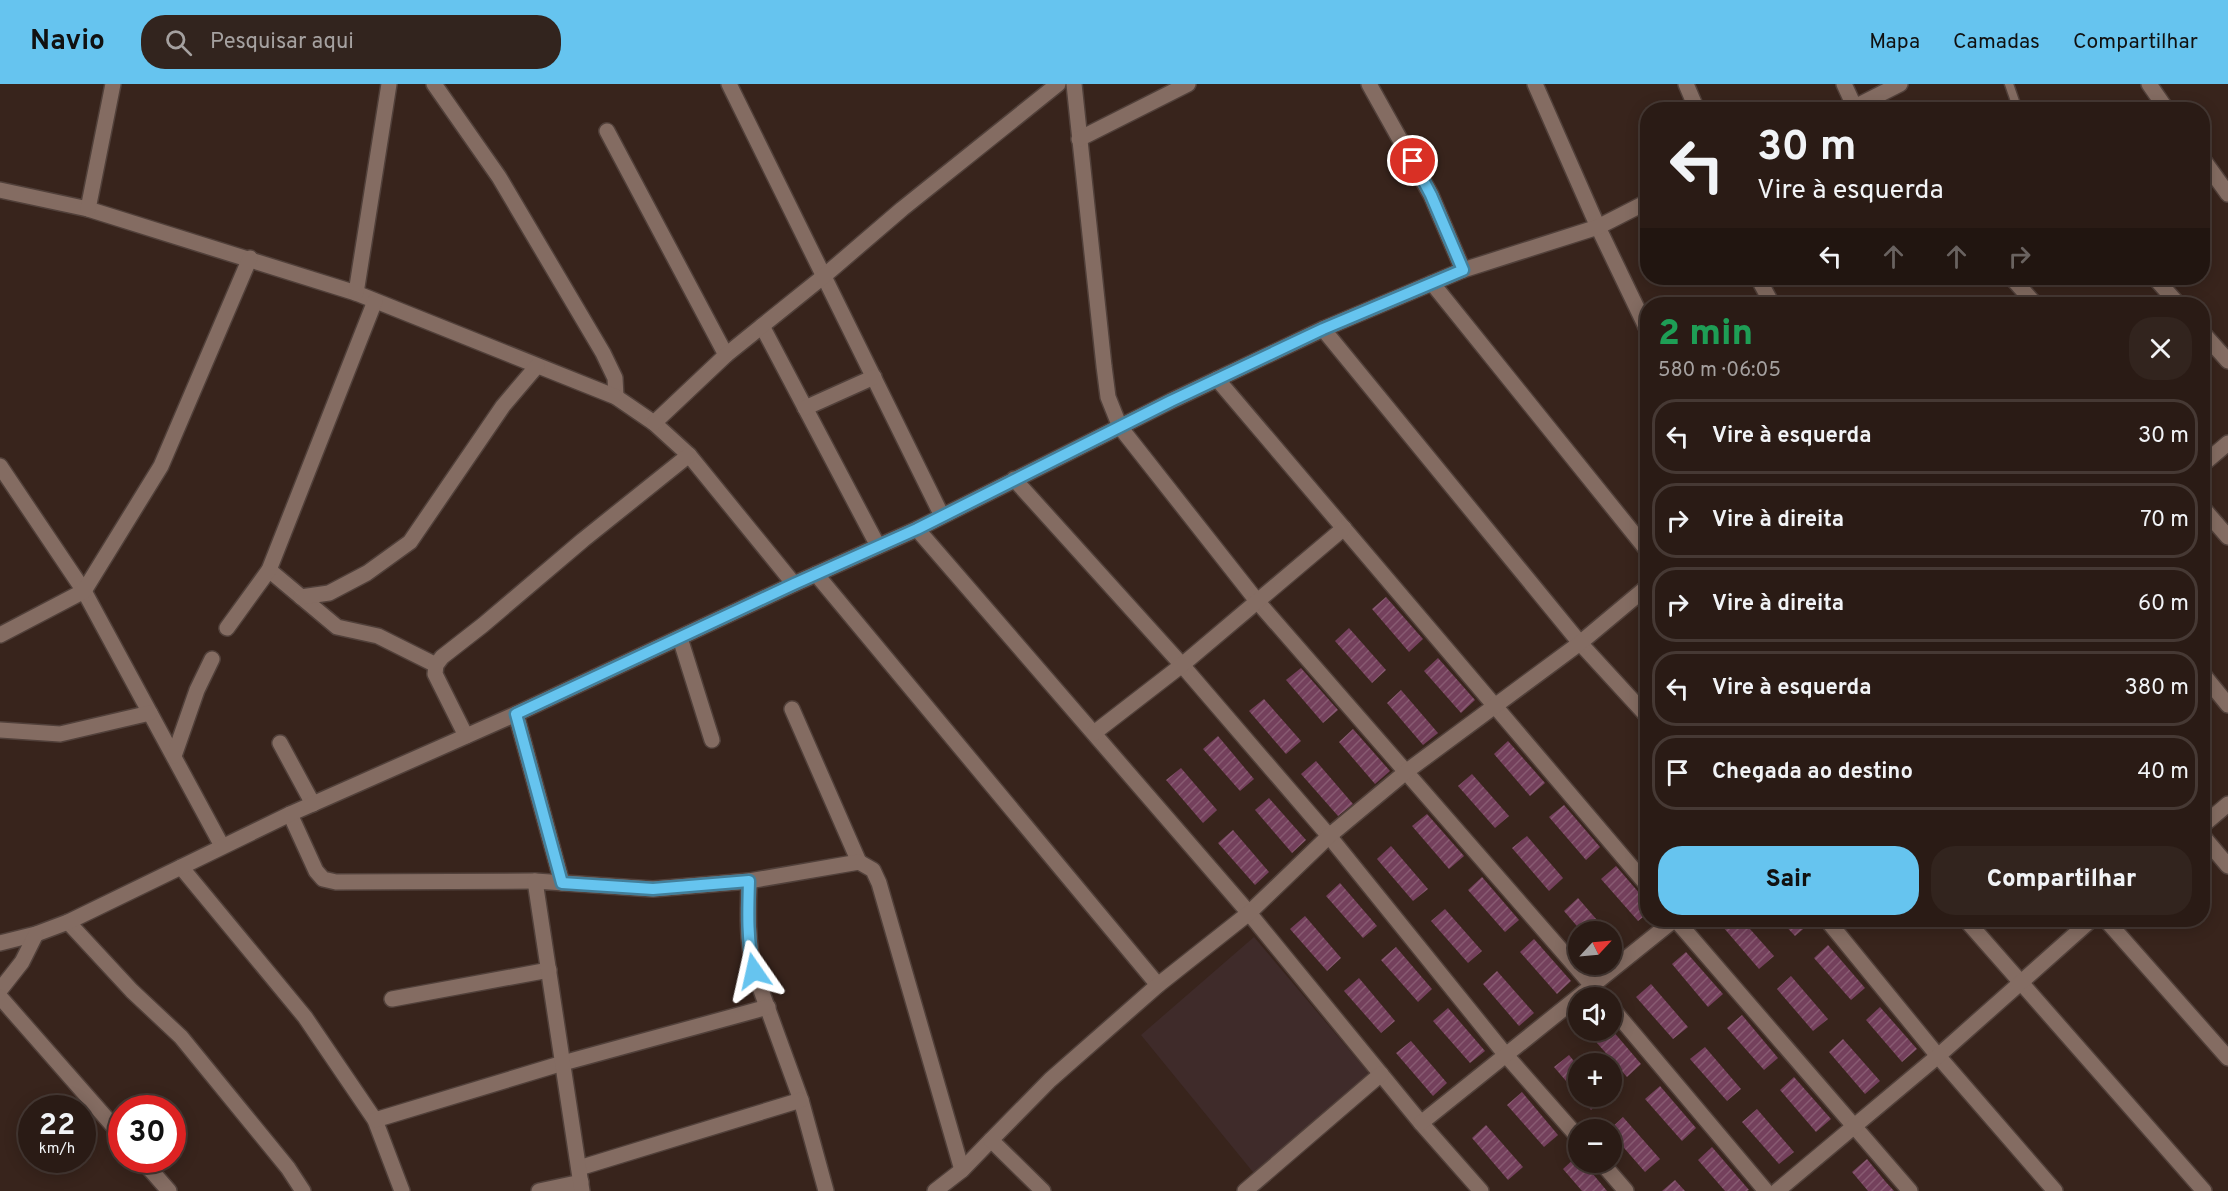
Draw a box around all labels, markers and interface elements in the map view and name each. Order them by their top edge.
search box [141,15,561,69]
text: Navio [30,24,105,60]
icon: search [162,26,195,59]
text: Pesquisar aqui [210,29,354,56]
text: Mapa [1869,29,1920,56]
text: Camadas [1953,29,2040,56]
text: Compartilhar [2073,29,2198,56]
text: 30 m [1757,122,1856,175]
icon: left [1658,126,1736,204]
pin [1387,135,1438,186]
icon: arrive [1396,144,1429,177]
text: Vire à esquerda [1757,174,1944,208]
icon: left [1814,240,1847,273]
icon: ahead [1877,240,1910,273]
icon: ahead [1940,240,1973,273]
icon: right [2003,240,2036,273]
text: 2 min [1658,312,1753,358]
button: close [2129,317,2192,380]
text: 580 m · 06:05 [1658,358,1781,384]
icon: left [1661,420,1694,453]
text: Vire à esquerda [1712,423,1871,450]
text: 30 m [2138,423,2189,450]
icon: right [1661,504,1694,537]
text: Vire à direita [1712,507,1844,534]
text: 70 m [2140,507,2189,534]
icon: right [1661,588,1694,621]
text: Vire à direita [1712,591,1844,618]
text: 60 m [2138,591,2189,618]
icon: left [1661,672,1694,705]
text: Vire à esquerda [1712,675,1871,702]
text: 380 m [2125,675,2189,702]
icon: arrive [1661,756,1694,789]
text: Chegada ao destino [1712,759,1913,786]
text: 40 m [2137,759,2189,786]
button: Sair [1658,846,1919,915]
button: Compartilhar [1931,846,2192,915]
north arrow [1568,921,1622,975]
map controls [1568,921,1622,1173]
position arrow [722,939,786,1003]
button: sound [1568,987,1622,1041]
button: + [1568,1053,1622,1107]
speed limit sign: 30 [108,1095,186,1173]
text: 22 [39,1108,75,1145]
button: − [1568,1119,1622,1173]
text: km/h [39,1140,75,1159]

